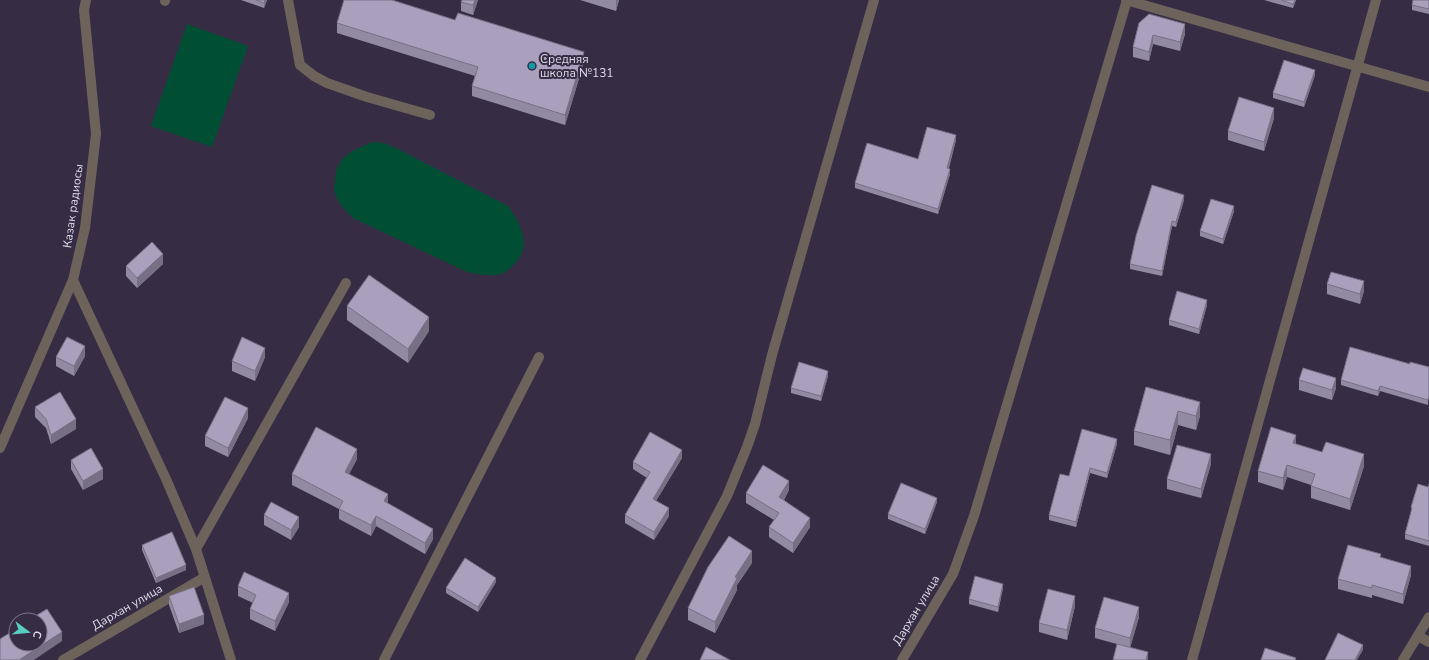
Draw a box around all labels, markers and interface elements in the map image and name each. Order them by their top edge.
place label: Средняя школа №131 [540,51,614,81]
marker: Средняя школа №131 [527,61,537,71]
street label: Казак радиосы [59,163,87,249]
street label: Дархан улица [889,572,943,648]
street label: Дархан улица [89,580,165,634]
north arrow [8,612,48,652]
text: С [29,629,45,641]

